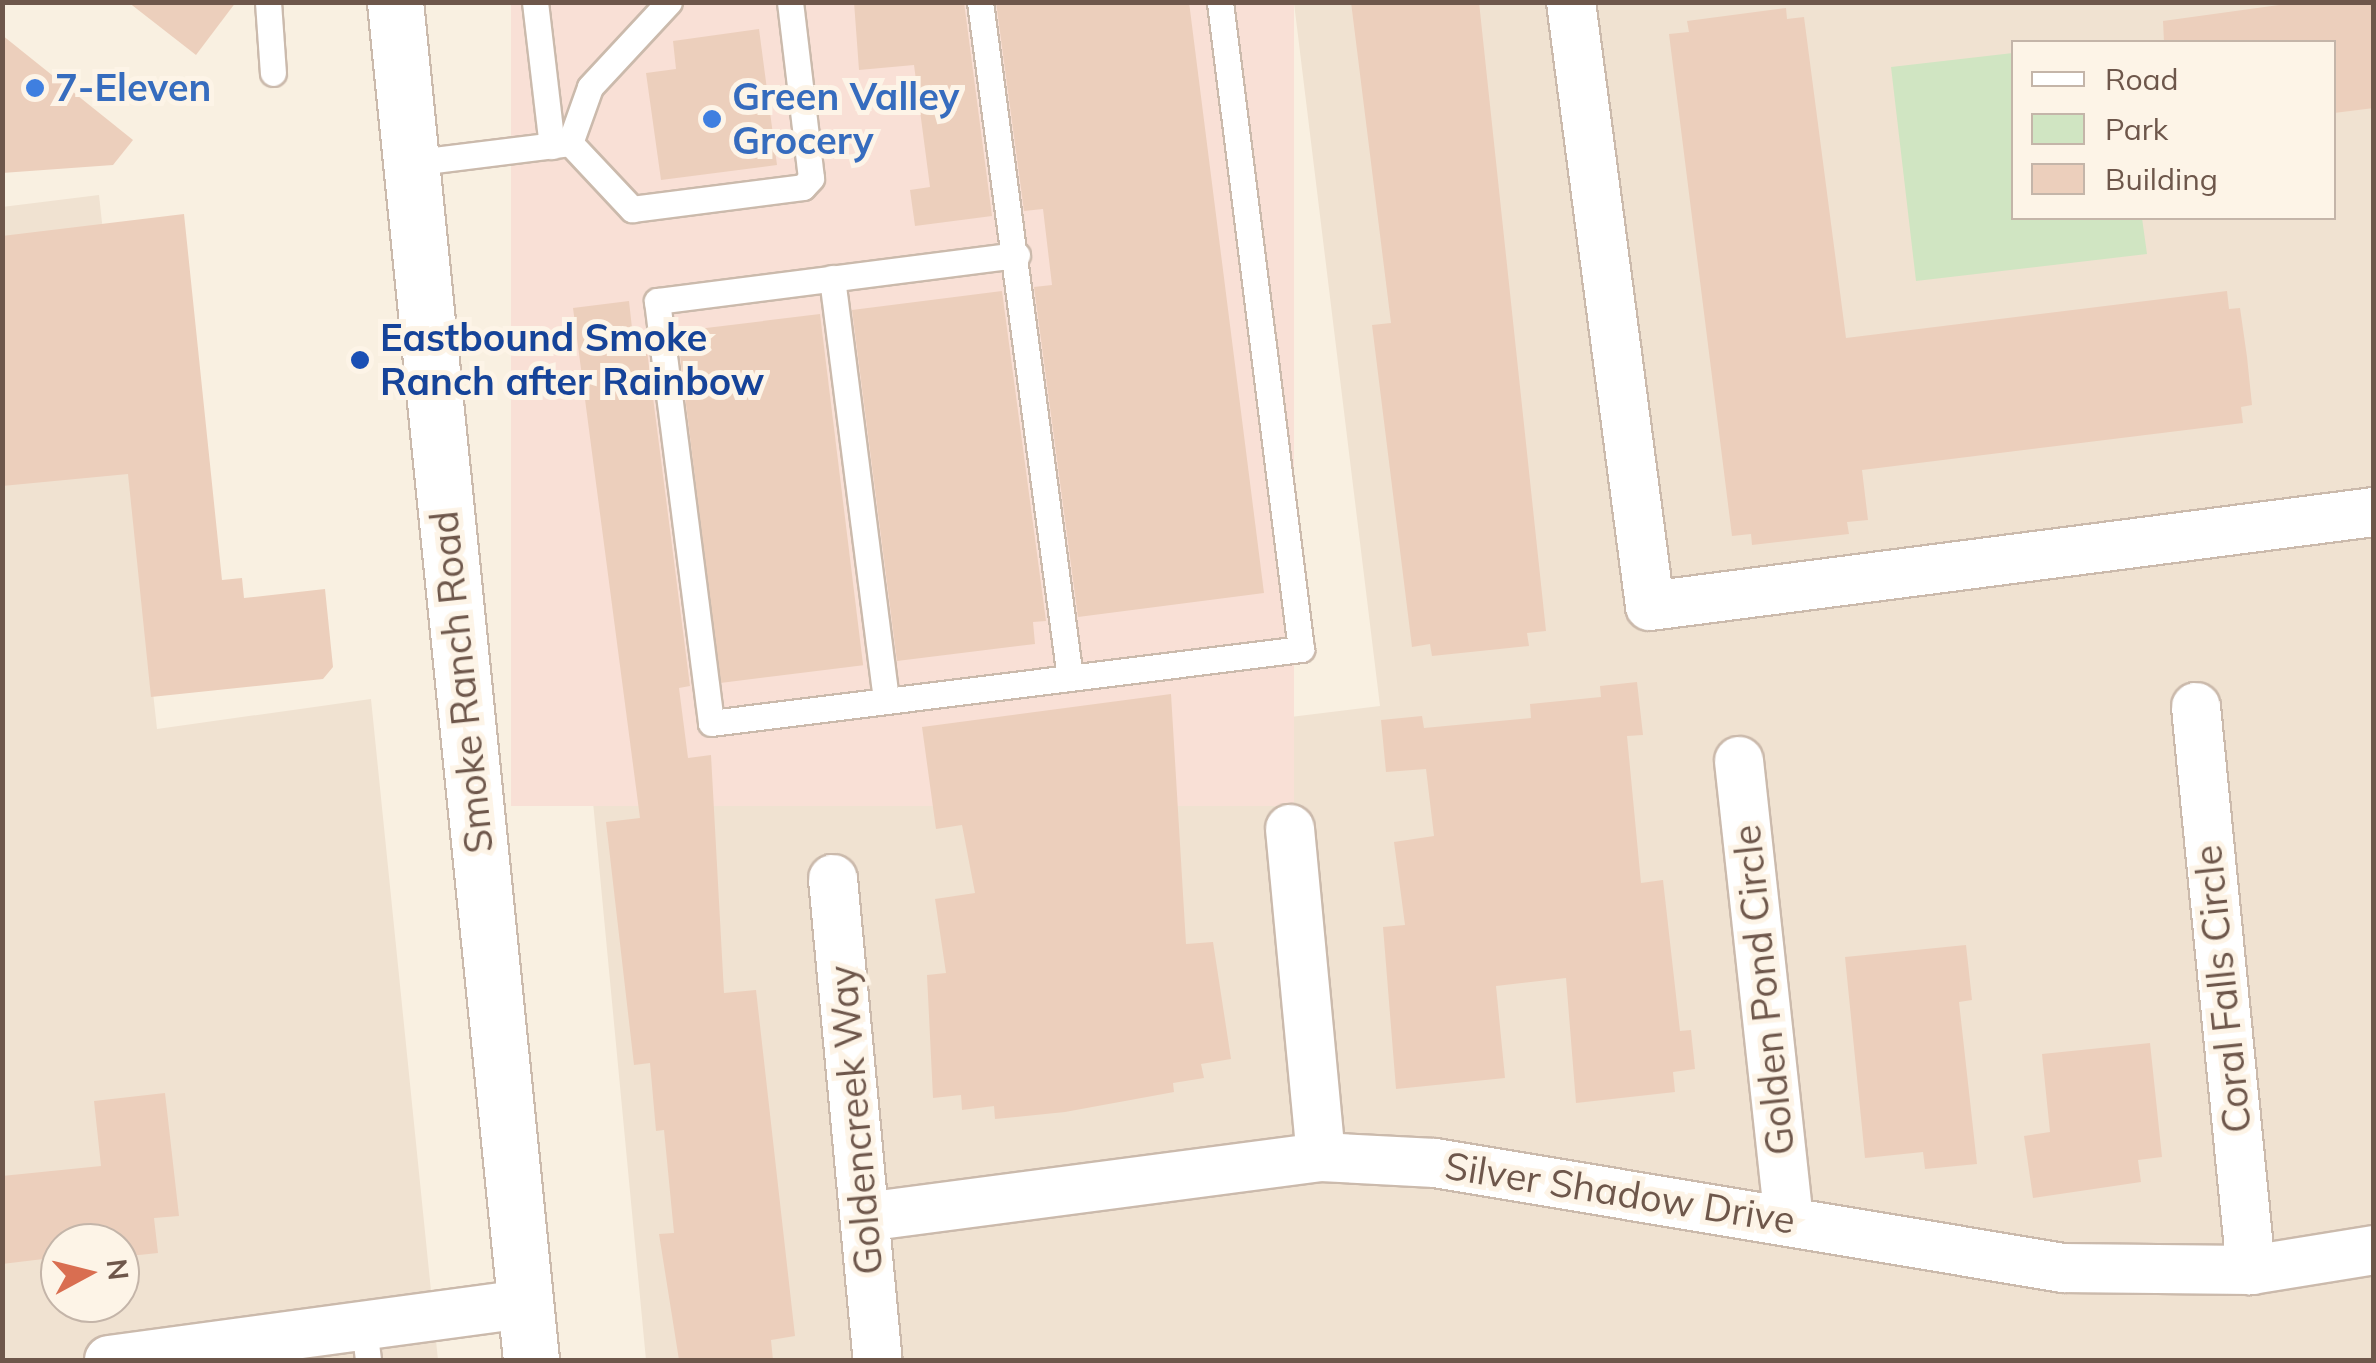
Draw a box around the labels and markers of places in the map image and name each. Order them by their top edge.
place label: 7-Eleven [55,65,212,111]
place label: Green Valley Grocery [732,74,959,163]
marker: 7-Eleven [24,77,46,99]
marker: Green Valley Grocery [701,108,723,130]
place label: Eastbound Smoke Ranch after Rainbow [380,315,764,404]
marker: Eastbound Smoke Ranch after Rainbow [349,349,371,371]

